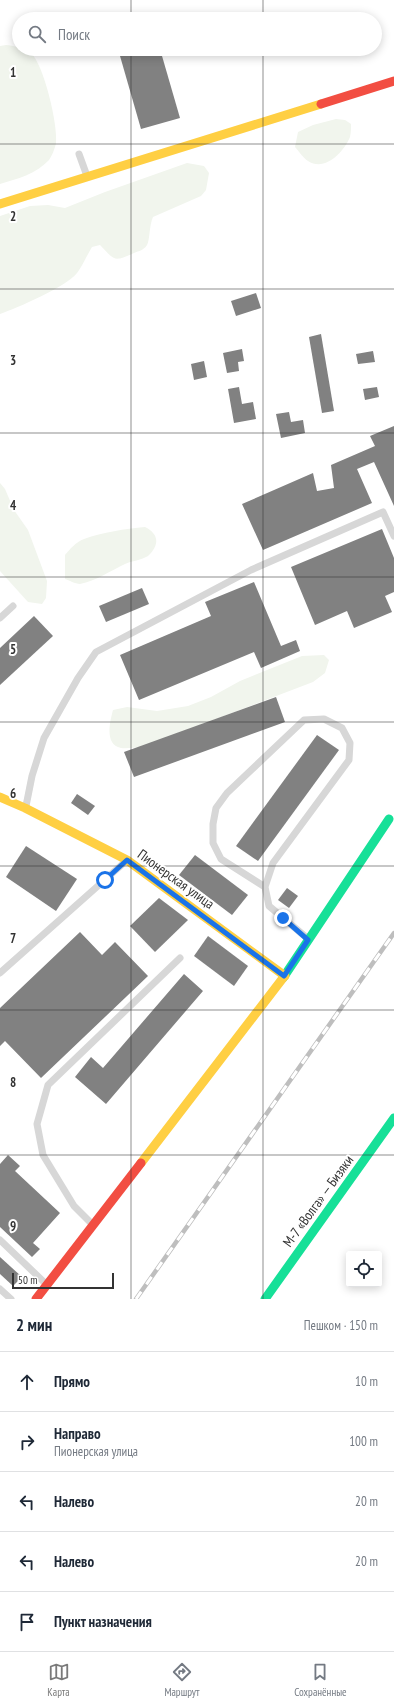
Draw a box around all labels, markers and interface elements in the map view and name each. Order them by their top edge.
search box [12,12,382,56]
icon: search [26,23,48,45]
text: Поиск [58,25,90,44]
text: 1 [10,64,16,81]
text: 2 [10,208,16,225]
text: 3 [10,352,16,369]
text: 4 [10,497,17,514]
text: 5 [10,641,16,658]
text: 6 [10,785,16,802]
street label: Пионерская улица [134,845,218,913]
route start [96,871,114,889]
route end [274,909,292,927]
text: 7 [10,930,16,947]
text: 8 [10,1074,16,1091]
street label: М-7 «Волга» — Бизяки [279,1152,357,1250]
text: 9 [10,1218,16,1235]
map controls [346,1251,382,1287]
button: locate [346,1251,382,1287]
scale bar [12,1271,114,1290]
text: 50 m [18,1273,37,1287]
text: 2 мин [16,1314,52,1336]
text: Пешком · 150 m [304,1317,378,1334]
icon: ahead [16,1371,38,1393]
text: Прямо [54,1372,90,1391]
text: 10 m [355,1373,378,1390]
text: Направо [54,1424,101,1443]
icon: right [16,1431,38,1453]
text: 100 m [349,1433,378,1450]
text: Пионерская улица [54,1443,138,1460]
icon: left [16,1491,38,1513]
text: Налево [54,1492,94,1511]
text: 20 m [355,1493,378,1510]
icon: left [16,1551,38,1573]
text: Налево [54,1552,94,1571]
text: 20 m [355,1553,378,1570]
icon: arrive [16,1611,38,1633]
text: Пункт назначения [54,1612,152,1631]
tab: Карта [47,1661,70,1699]
tab: Маршрут [164,1661,200,1699]
tab: Сохранённые [294,1661,347,1699]

